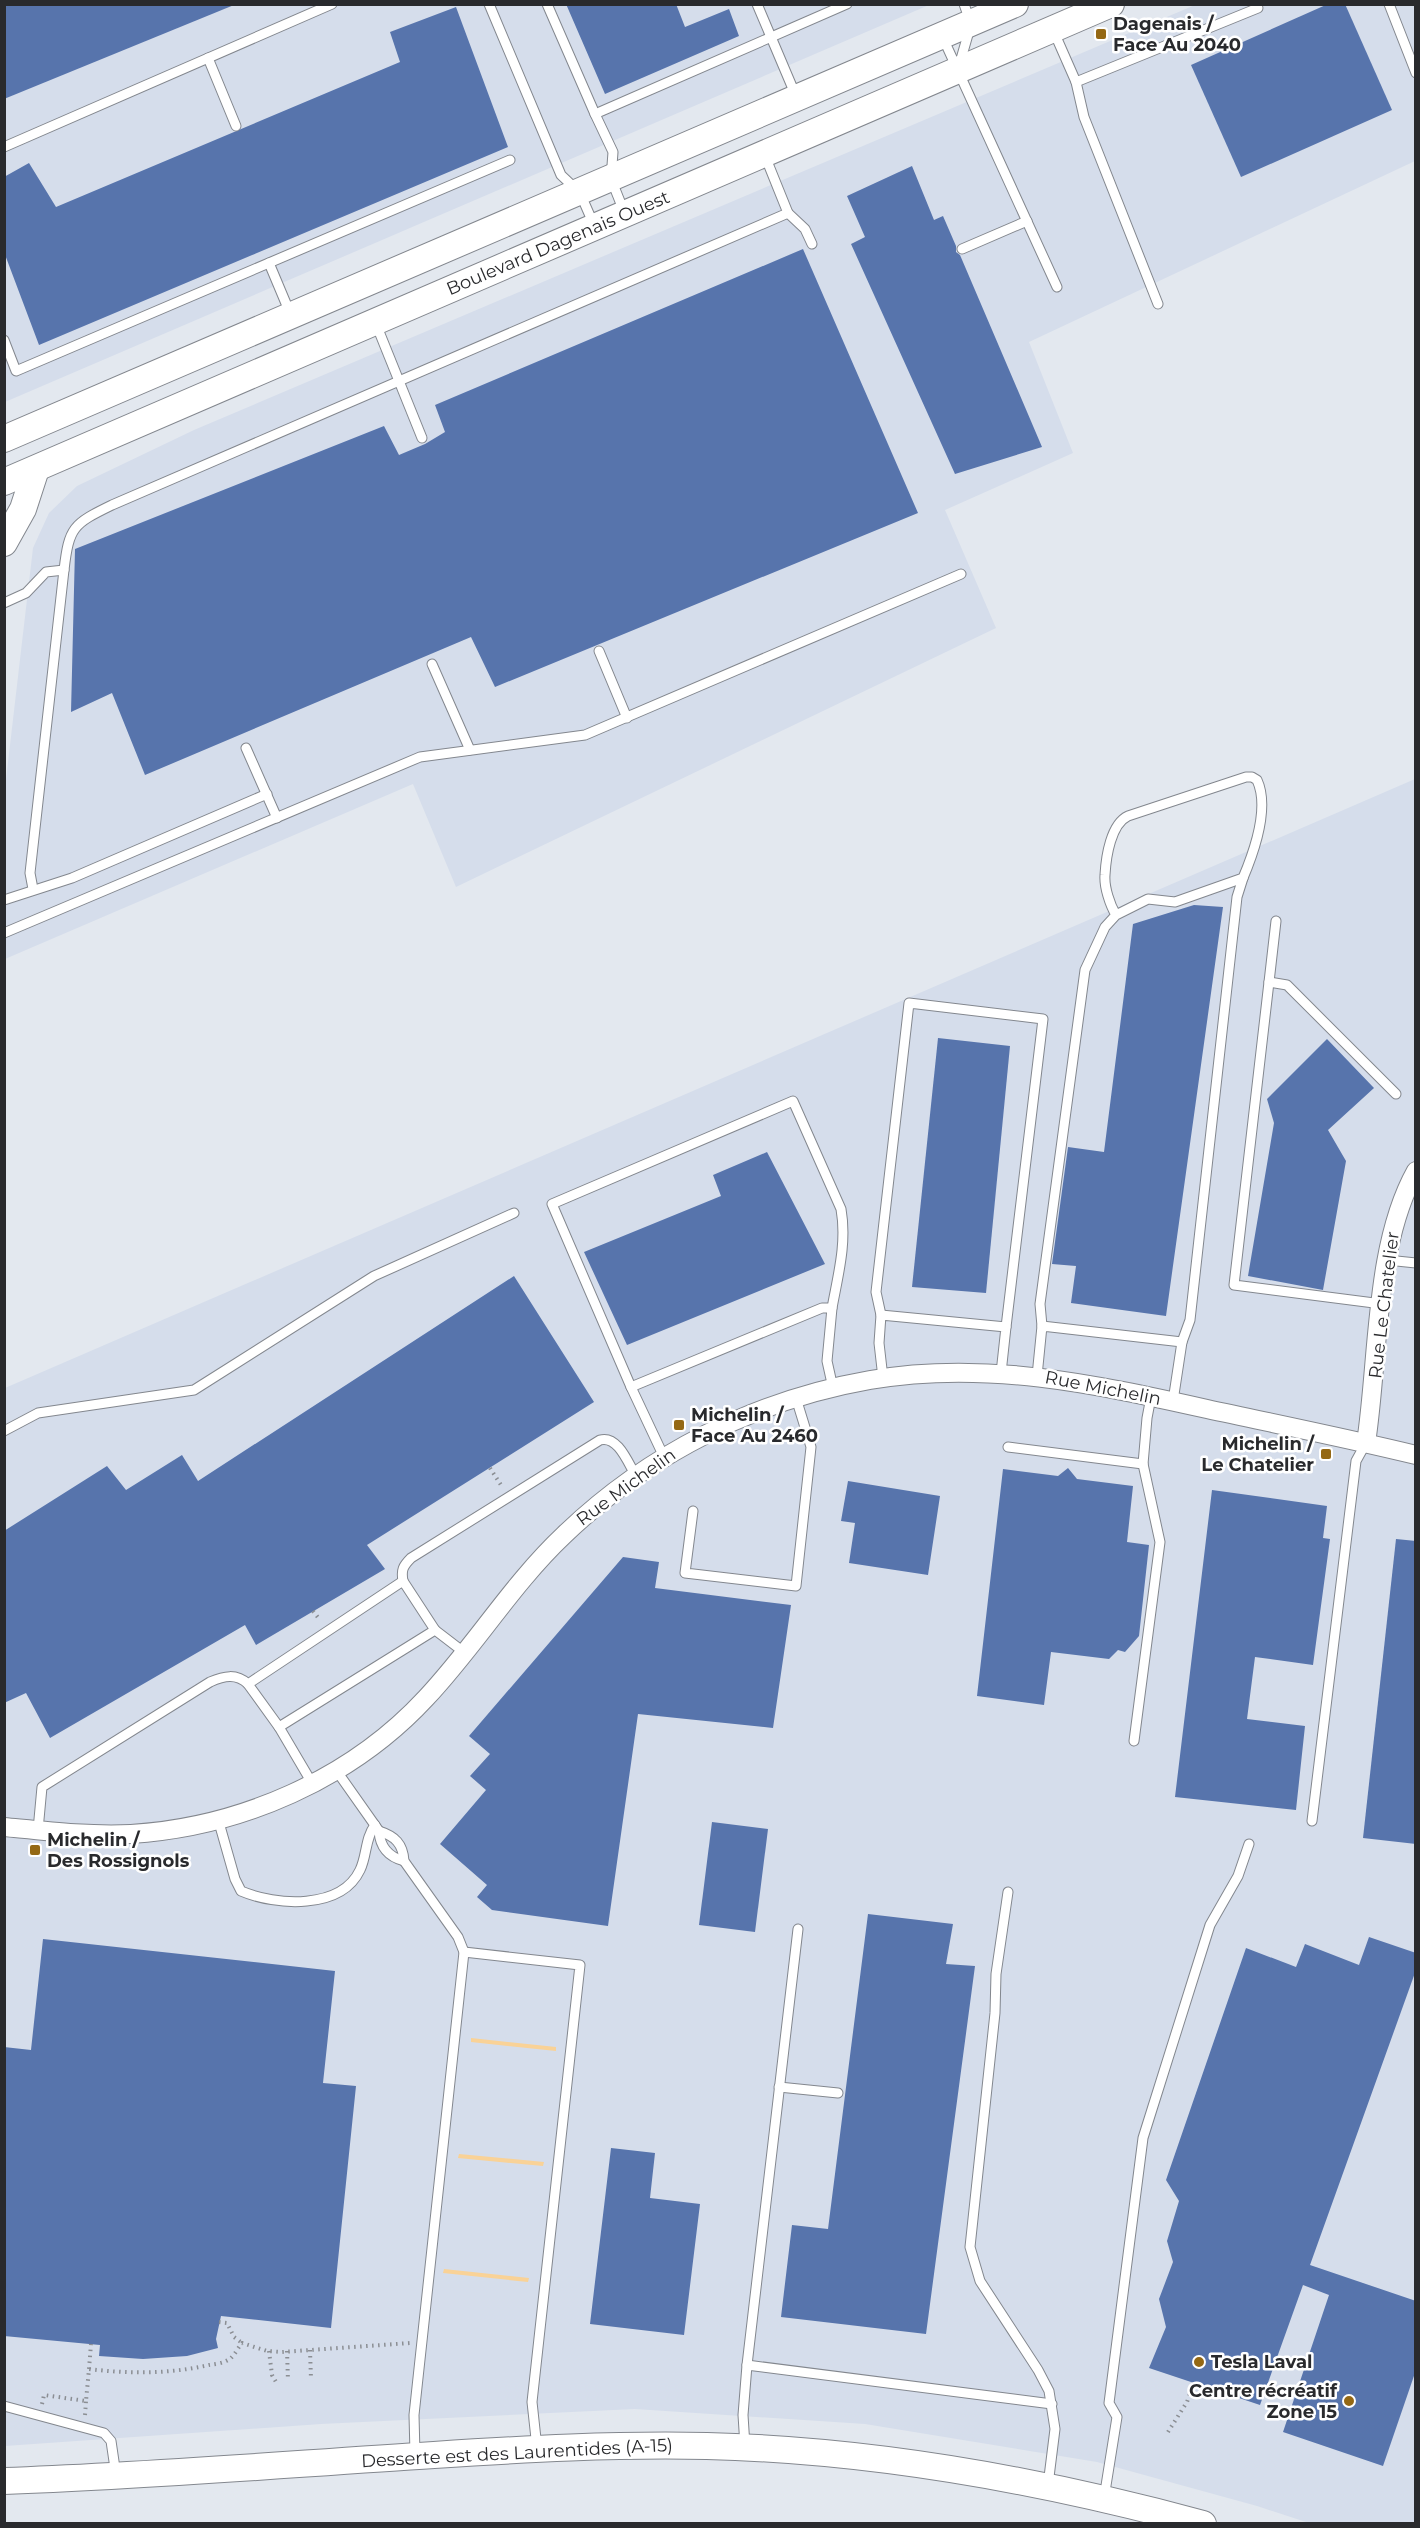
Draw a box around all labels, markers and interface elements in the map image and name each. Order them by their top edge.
place label: Dagenais / Face Au 2040 [1113,13,1241,56]
marker: Dagenais / Face Au 2040 [1094,27,1108,41]
street label: Boulevard Dagenais Ouest [443,186,673,300]
street label: Rue Le Chatelier [1364,1230,1404,1380]
street label: Rue Michelin [1043,1366,1163,1410]
place label: Michelin / Face Au 2460 [691,1404,818,1447]
marker: Michelin / Face Au 2460 [672,1418,686,1432]
place label: Michelin / Le Chatelier [1201,1433,1315,1476]
street label: Rue Michelin [572,1444,680,1530]
marker: Michelin / Le Chatelier [1319,1447,1333,1461]
place label: Michelin / Des Rossignols [47,1829,190,1872]
marker: Michelin / Des Rossignols [28,1843,42,1857]
place label: Tesla Laval [1211,2351,1312,2373]
marker: Tesla Laval [1192,2355,1206,2369]
place label: Centre récréatif Zone 15 [1189,2380,1338,2423]
marker: Centre récréatif Zone 15 [1342,2394,1356,2408]
street label: Desserte est des Laurentides (A-15) [360,2434,674,2472]

